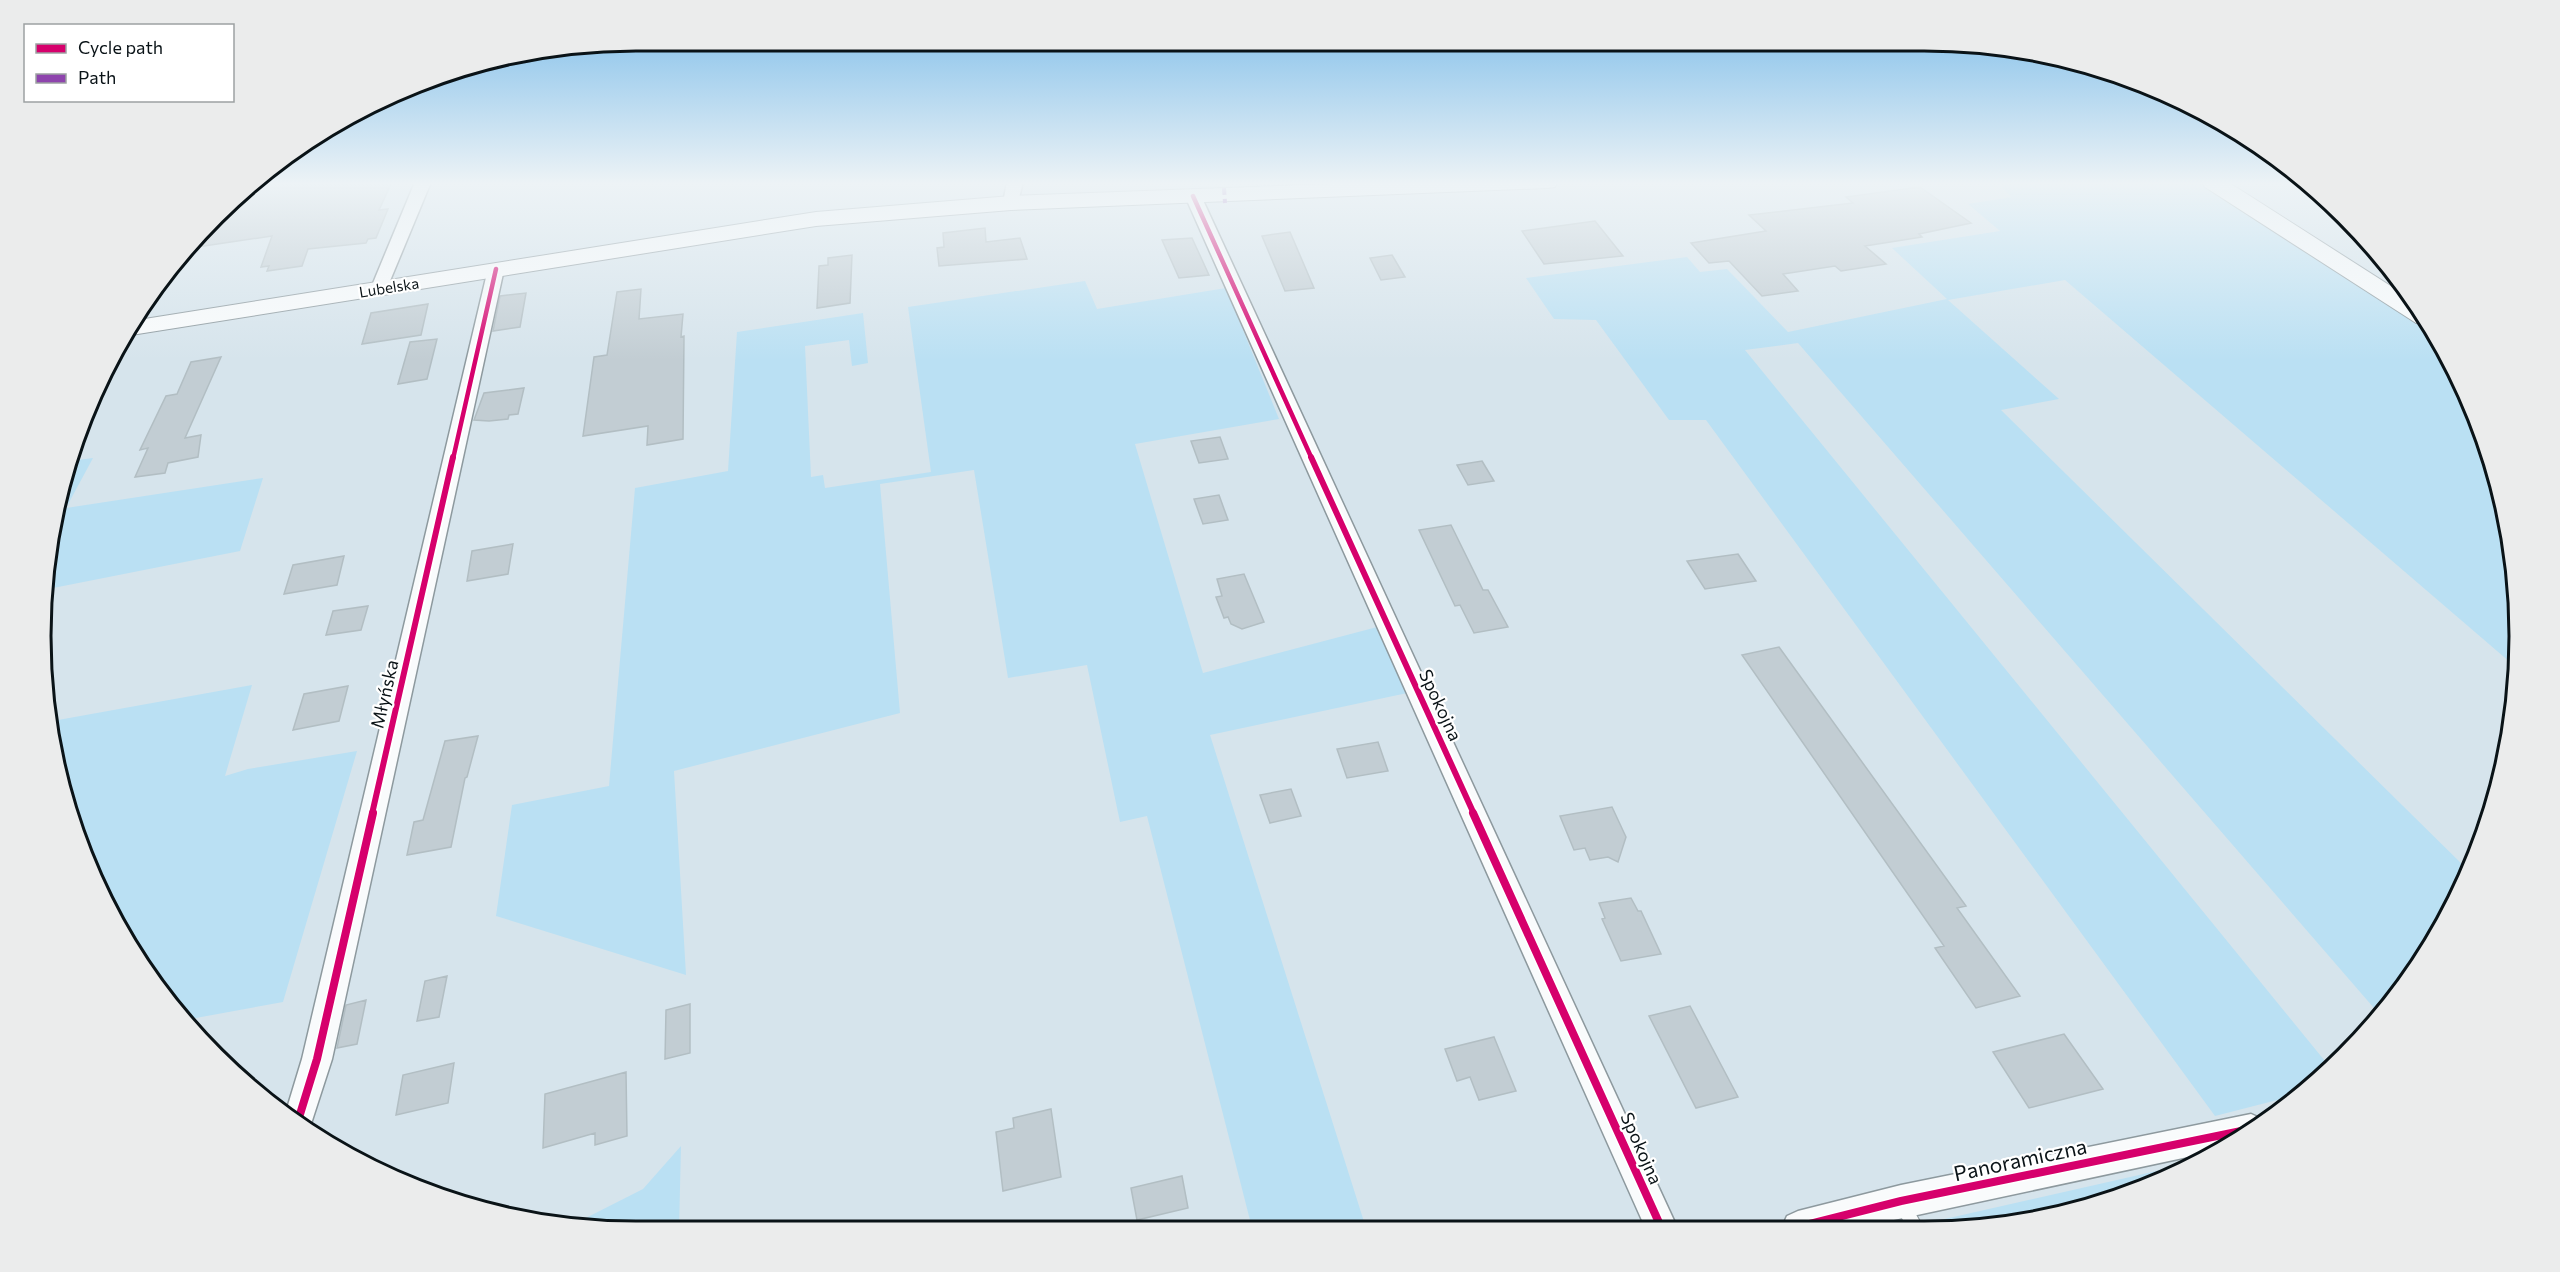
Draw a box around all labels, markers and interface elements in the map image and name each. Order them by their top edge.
legend [24,24,234,102]
text: Cycle path [78,36,163,58]
text: Path [78,66,116,88]
street label: Lubelska [358,273,420,301]
street label: Młyńska [365,658,403,730]
street label: Spokojna [1415,666,1467,744]
street label: Spokojna [1616,1109,1668,1187]
street label: Panoramiczna [1951,1133,2089,1185]

